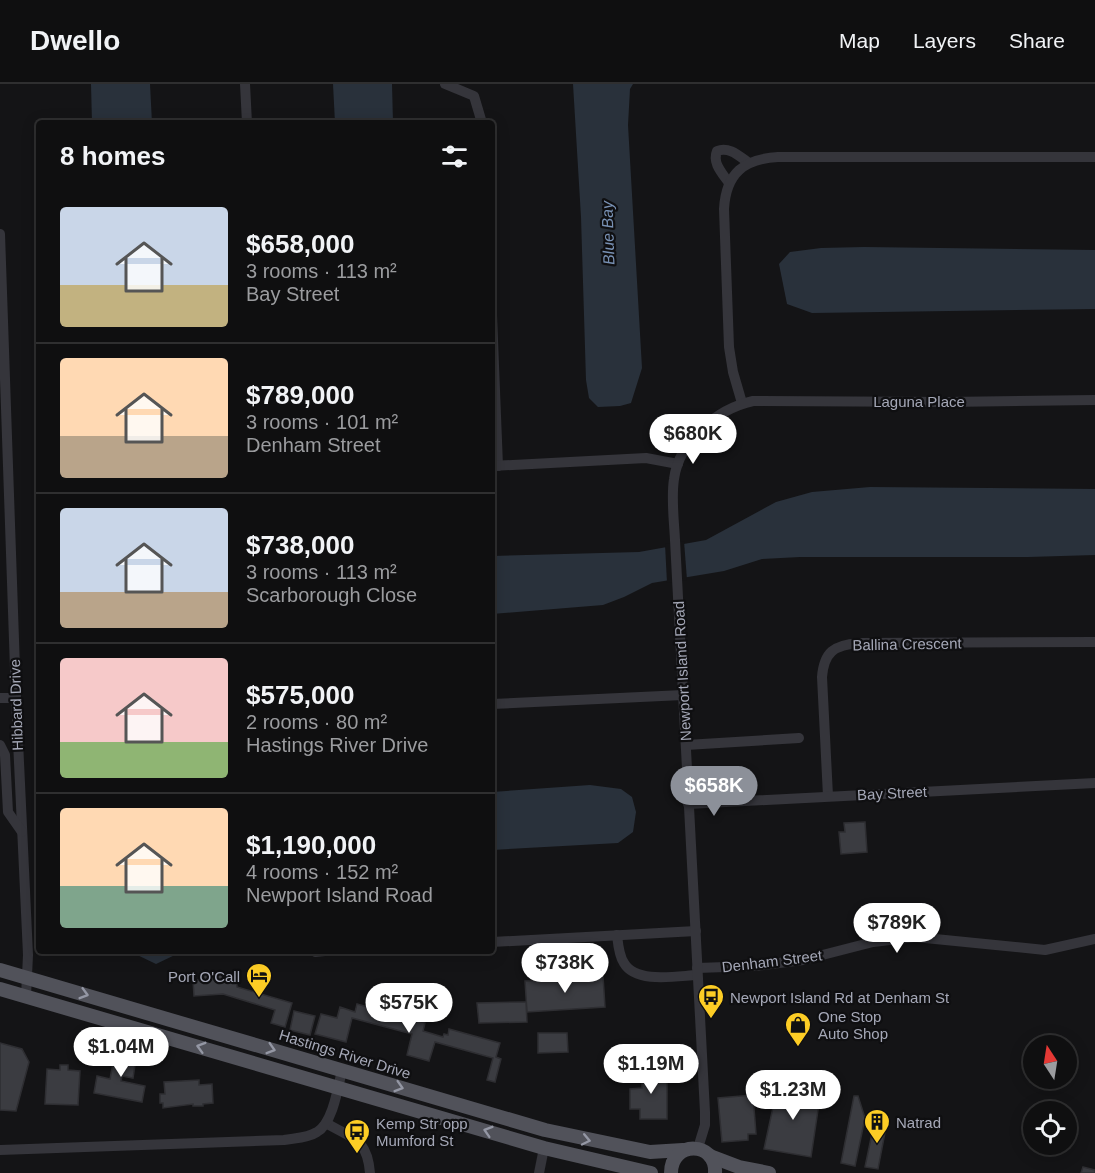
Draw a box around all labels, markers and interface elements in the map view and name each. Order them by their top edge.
text: Dwello [30,25,120,56]
text: Map [839,29,880,52]
text: Layers [913,29,976,52]
text: Share [1009,29,1065,52]
icon: filters [438,140,471,173]
text: 8 homes [60,141,166,171]
water label: Blue Bay [598,200,618,265]
text: $658,000 [246,229,354,259]
icon: home [108,231,180,303]
text: 3 rooms · 113 m² [246,260,397,282]
text: Bay Street [246,283,339,305]
text: $789,000 [246,380,354,410]
icon: home [108,382,180,454]
street label: Laguna Place [873,393,965,410]
text: 3 rooms · 101 m² [246,411,398,433]
pin: $680K [651,414,735,465]
text: $680K [664,422,722,444]
text: Denham Street [246,434,381,456]
text: $738,000 [246,530,354,560]
icon: home [108,532,180,604]
text: 3 rooms · 113 m² [246,561,397,583]
text: Scarborough Close [246,584,417,606]
street label: Newport Island Road [670,601,694,741]
street label: Ballina Crescent [852,635,963,653]
street label: Hibbard Drive [6,659,26,751]
text: $575,000 [246,680,354,710]
icon: home [108,682,180,754]
text: 2 rooms · 80 m² [246,711,387,733]
text: Hastings River Drive [246,734,428,756]
pin: $658K [672,766,756,817]
text: $658K [685,774,743,796]
street label: Bay Street [857,783,928,803]
text: $1,190,000 [246,830,376,860]
icon: home [108,832,180,904]
text: 4 rooms · 152 m² [246,861,398,883]
text: Newport Island Road [246,884,433,906]
pin: $789K [855,903,939,954]
text: $789K [868,911,926,933]
pin: $738K [523,943,607,994]
street label: Denham Street [721,946,824,976]
text: $738K [536,951,594,973]
hotel icon: Port O'Call [244,961,274,999]
place label: Port O'Call [168,968,240,985]
bus stop icon: Newport Island Rd at Denham St [696,982,726,1020]
pin: $575K [367,983,451,1034]
one-way arrow [78,987,89,999]
place label: Newport Island Rd at Denham St [730,989,950,1006]
text: $575K [380,991,438,1013]
place label: One Stop Auto Shop [818,1008,888,1042]
shop icon: One Stop Auto Shop [783,1010,813,1048]
street label: Hastings River Drive [277,1026,413,1082]
pin: $1.04M [72,1027,170,1078]
text: $1.04M [88,1035,154,1057]
north arrow [1023,1035,1077,1089]
map controls [1023,1035,1077,1155]
one-way arrow [196,1042,207,1054]
one-way arrow [265,1042,276,1054]
pin: $1.19M [602,1044,700,1095]
text: $1.19M [618,1052,684,1074]
pin: $1.23M [744,1070,842,1121]
text: $1.23M [760,1078,826,1100]
one-way arrow [393,1080,403,1092]
button: locate [1023,1101,1077,1155]
building icon: Natrad [862,1107,892,1145]
place label: Natrad [896,1114,941,1131]
place label: Kemp Str opp Mumford St [376,1115,468,1149]
bus stop icon: Kemp Str opp Mumford St [342,1117,372,1155]
one-way arrow [483,1126,494,1138]
one-way arrow [581,1133,591,1146]

